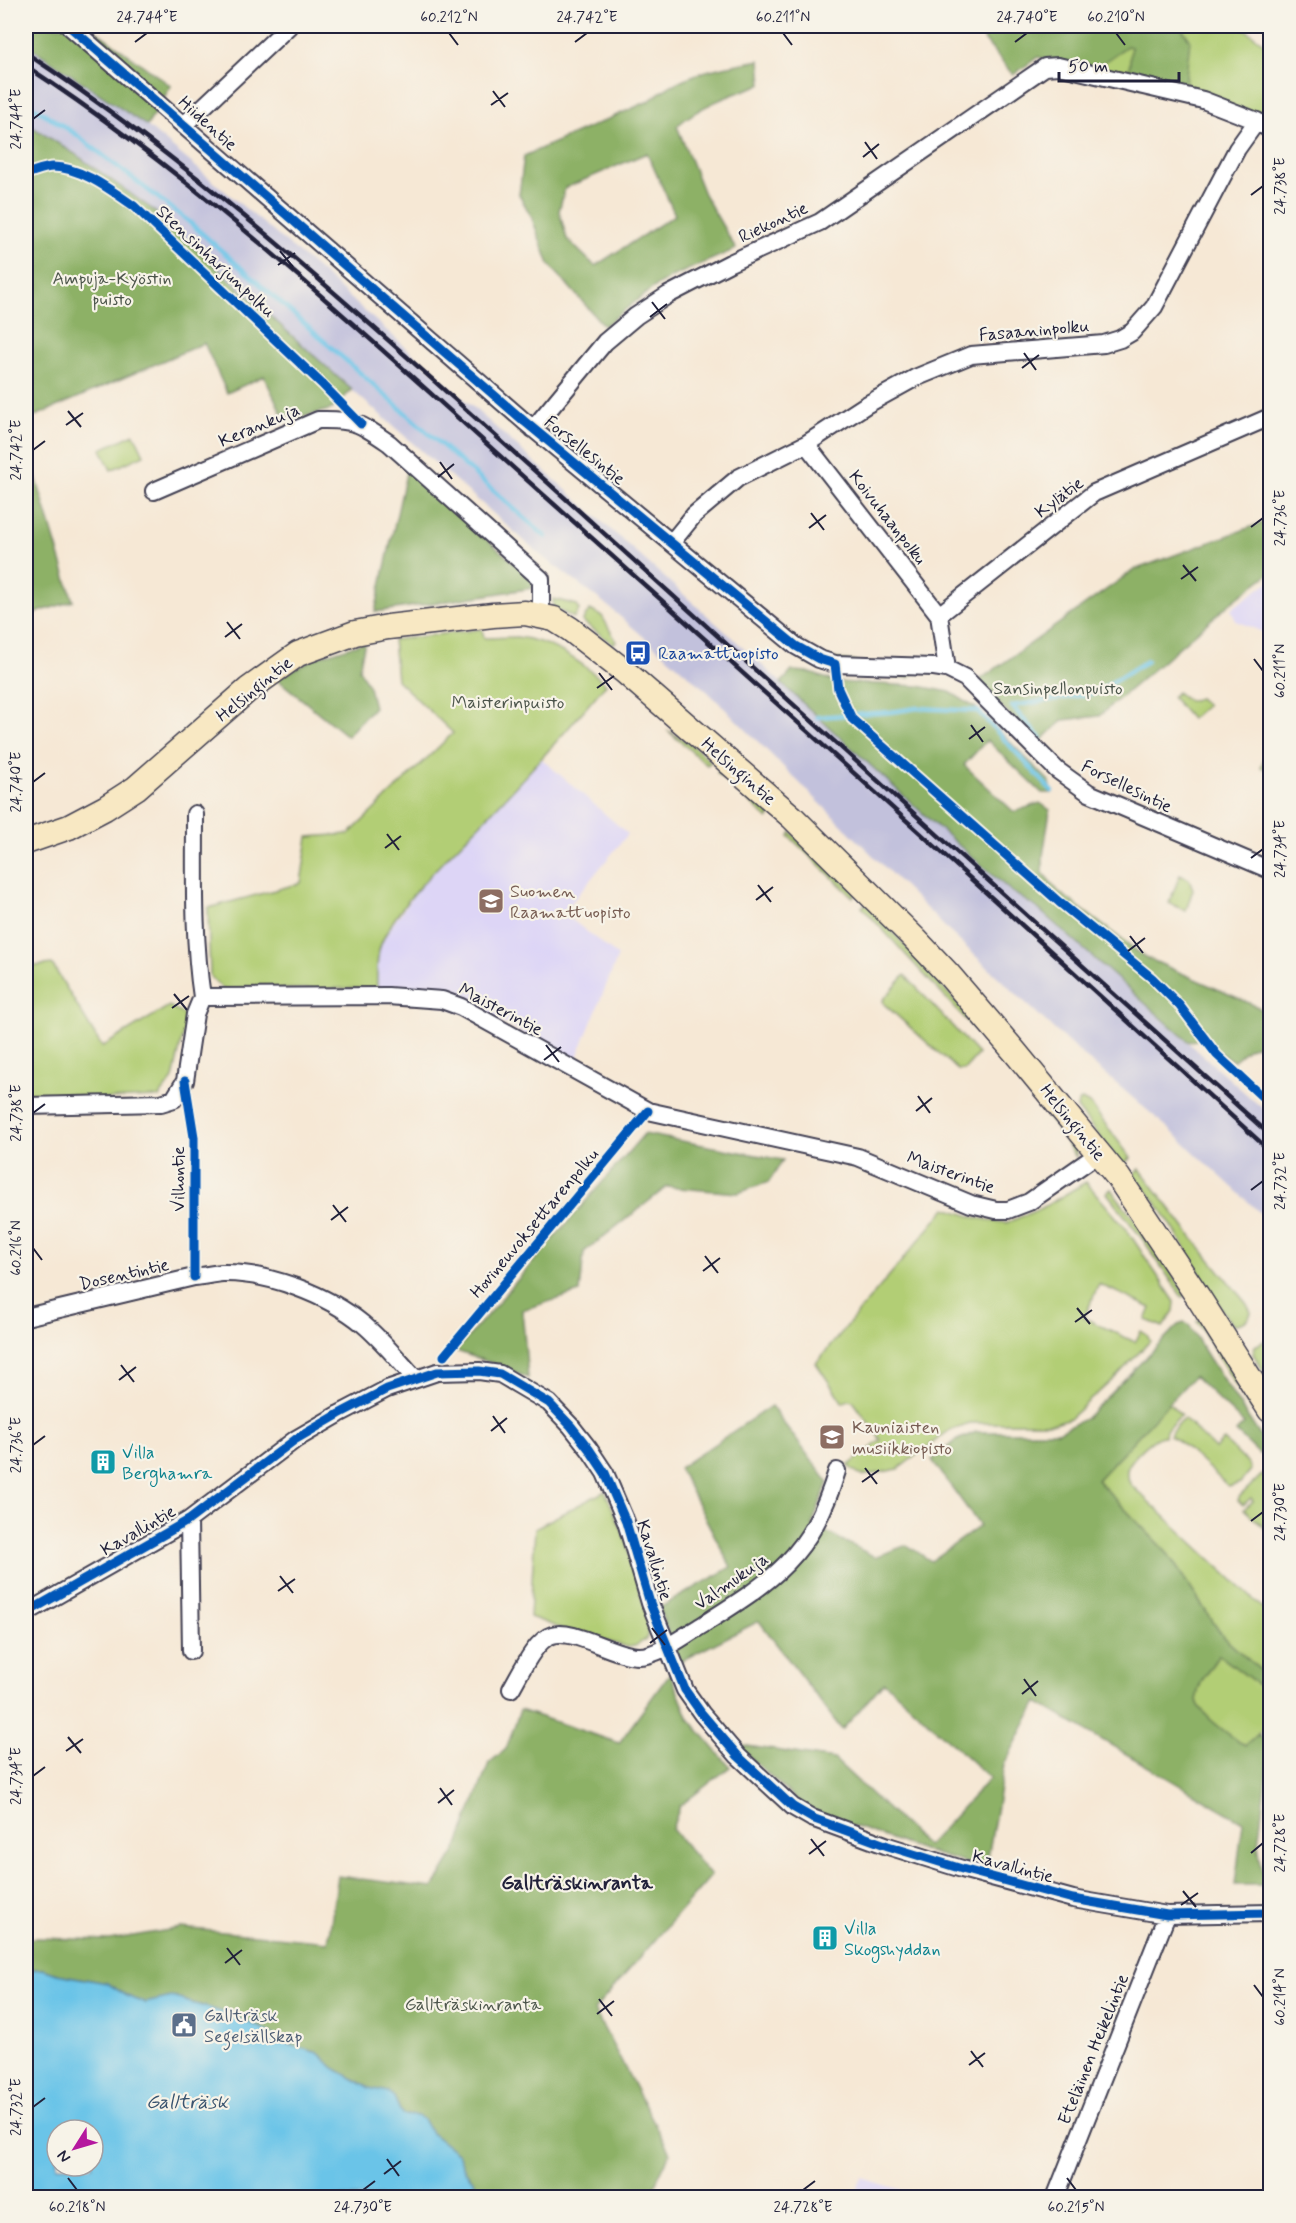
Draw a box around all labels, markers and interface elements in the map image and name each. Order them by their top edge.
text: 24.744°E [117,8,178,28]
text: 60.212°N [420,8,478,28]
text: 24.742°E [557,8,618,28]
text: 60.211°N [756,8,810,28]
text: 24.740°E [996,8,1058,28]
text: 60.210°N [1087,8,1145,28]
scale bar [1059,45,1179,83]
text: 50 m [1068,55,1108,79]
text: 24.744°E [7,88,27,149]
street label: Hiidentie [173,91,242,157]
text: 24.738°E [1271,157,1291,215]
street label: Riekontie [735,196,812,249]
street label: Stensinharjunpolku [150,200,280,323]
park label: Ampuja-Kyöstin puisto [53,267,171,312]
street label: Fasaaninpolku [978,314,1090,348]
street label: Kerankuja [215,398,304,454]
street label: Forsellesintie [539,411,630,491]
text: 24.742°E [7,419,27,480]
street label: Koivuhaanpolku [843,466,932,570]
street label: Kylätie [1030,472,1089,524]
text: 24.736°E [1271,490,1291,546]
bus stop icon: Raamattuopisto [623,638,653,668]
place label: Raamattuopisto [658,642,779,666]
text: 60.211°N [1271,644,1291,698]
street label: Helsingintie [211,651,299,730]
park label: Sansinpellonpuisto [993,677,1123,701]
park label: Maisterinpuisto [451,691,565,715]
street label: Helsingintie [694,733,781,813]
text: 24.740°E [7,751,27,813]
street label: Forsellesintie [1077,755,1176,819]
text: 24.734°E [1271,820,1291,878]
place label: Suomen Raamattuopisto [510,880,631,925]
school or university icon: Suomen Raamattuopisto [476,886,506,916]
street label: Maisterintie [454,978,547,1042]
street label: Helsingintie [1032,1079,1111,1167]
text: 24.738°E [7,1084,27,1142]
street label: Hovineuvoksettarenpolku [465,1144,605,1304]
street label: Vilhontie [167,1146,191,1212]
street label: Maisterintie [903,1146,998,1200]
text: 24.732°E [1271,1152,1291,1210]
text: 60.216°N [7,1220,27,1276]
street label: Dosentintie [77,1253,172,1297]
place label: Kauniaisten musiikkiopisto [852,1416,952,1461]
text: 24.736°E [7,1417,27,1473]
school or university icon: Kauniaisten musiikkiopisto [817,1422,847,1452]
place label: Villa Berghamra [122,1441,212,1487]
building icon: Villa Berghamra [88,1447,118,1477]
text: 24.730°E [1271,1483,1291,1541]
street label: Kavallintie [96,1500,181,1562]
street label: Kavallintie [630,1517,678,1604]
street label: Valmukuja [690,1548,773,1616]
text: 24.734°E [7,1747,27,1805]
text: 24.728°E [1271,1813,1291,1872]
street label: Kavallintie [969,1845,1056,1889]
district label: Gallträskinranta [501,1870,654,1897]
place label: Villa Skogshyddan [844,1917,941,1963]
building icon: Villa Skogshyddan [810,1923,840,1953]
text: 60.214°N [1271,1968,1291,2026]
street label: Eteläinen Heikelintie [1053,1970,1135,2128]
park label: Gallträskinranta [405,1993,541,2017]
place label: Gallträsk Segelsällskap [204,2004,303,2051]
public building icon: Gallträsk Segelsällskap [169,2010,199,2040]
text: 24.732°E [7,2078,27,2136]
water label: Gallträsk [146,2089,229,2116]
north arrow [45,2118,105,2178]
text: N [53,2146,76,2167]
text: 60.218°N [49,2198,105,2218]
text: 24.730°E [334,2198,392,2218]
text: 24.728°E [774,2198,833,2218]
text: 60.215°N [1048,2198,1105,2218]

